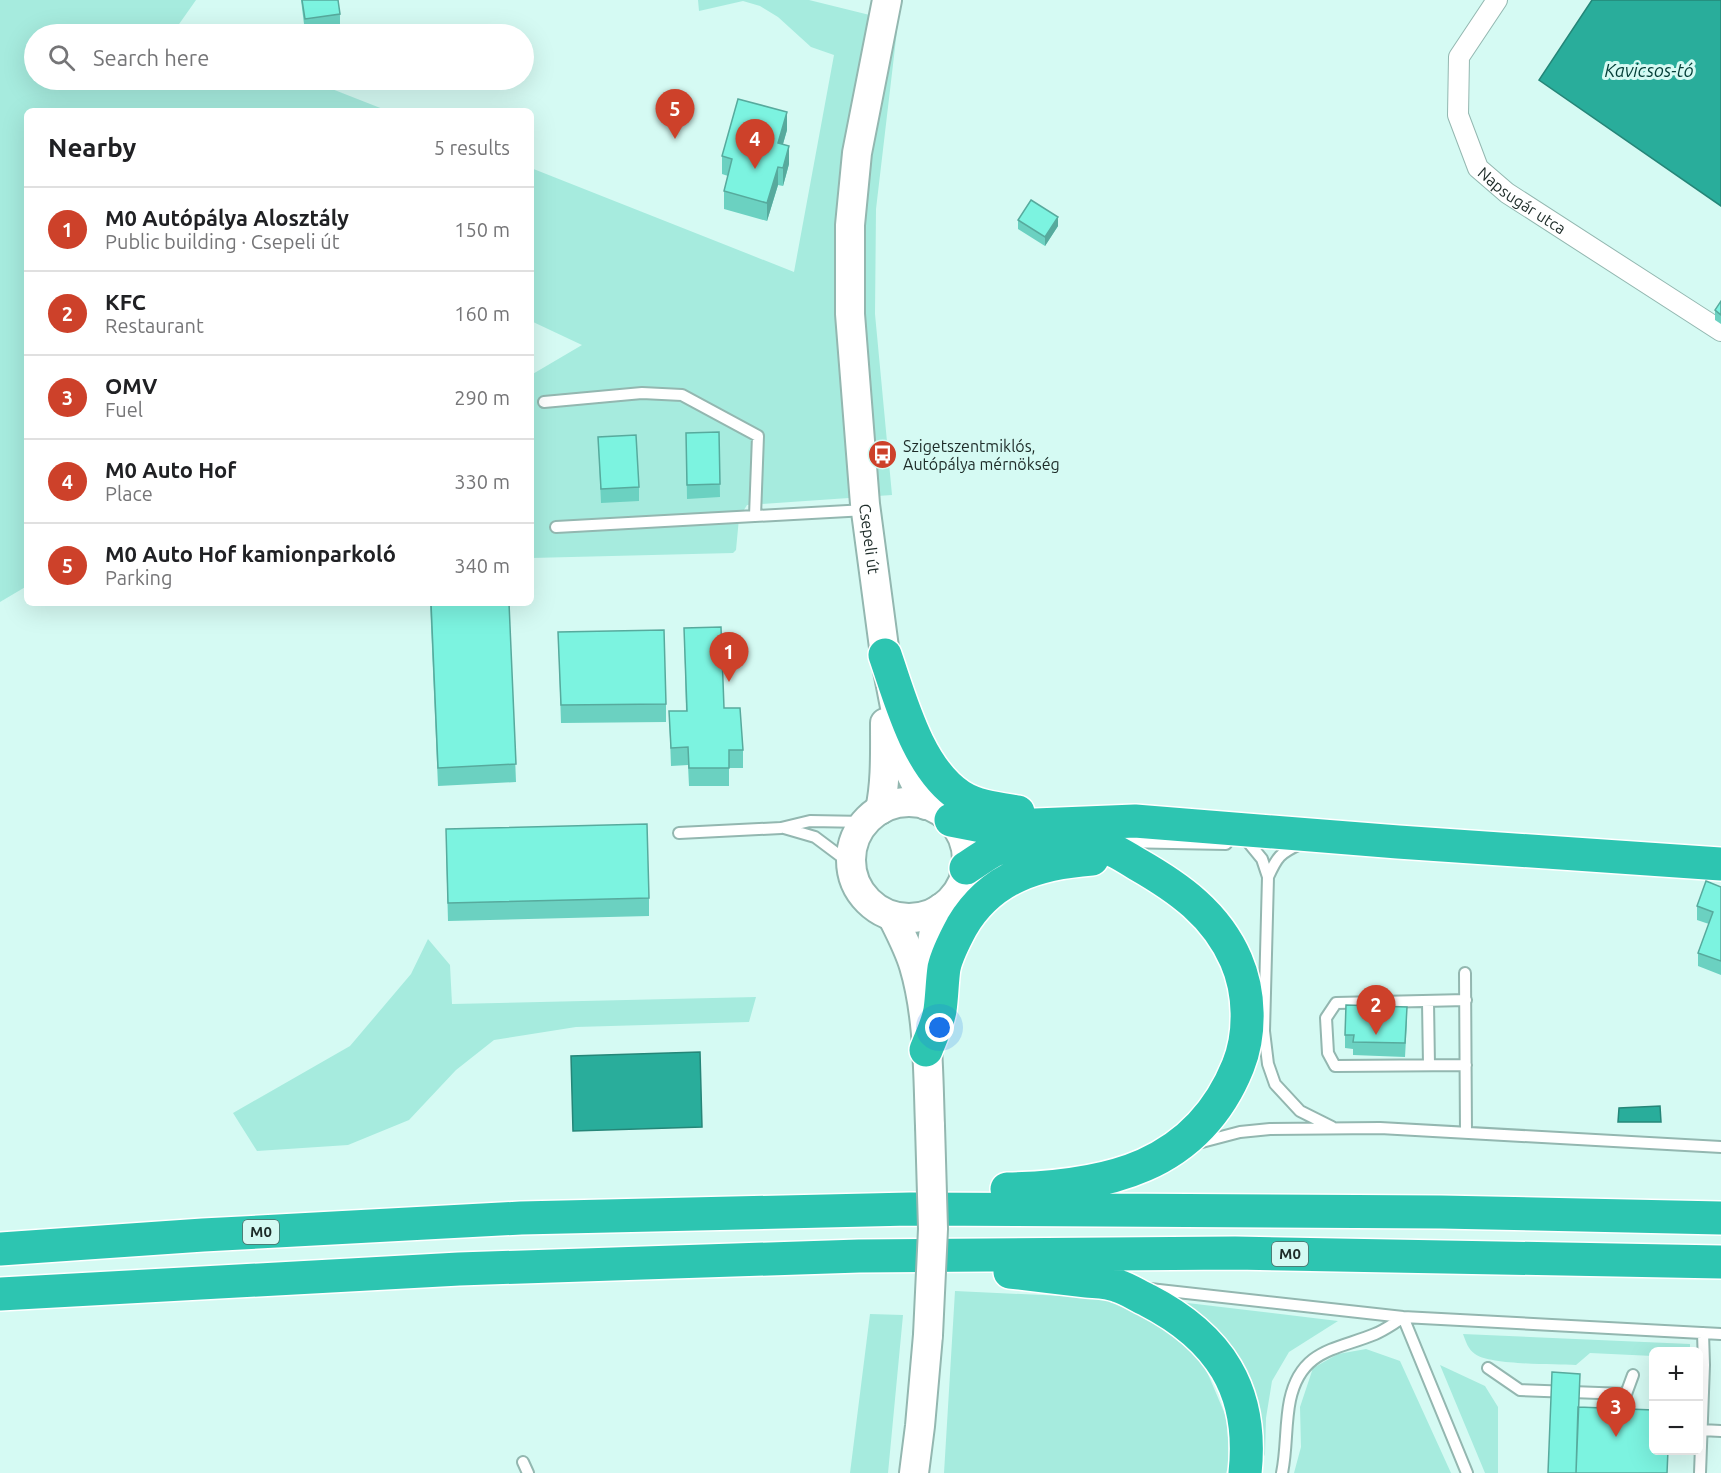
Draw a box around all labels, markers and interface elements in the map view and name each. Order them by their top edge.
search box [24,24,534,90]
icon: search [45,41,78,74]
text: Search here [93,45,209,70]
water label: Kavicsos-tó [1605,60,1694,80]
pin: 5 [656,90,694,139]
pin: 4 [736,120,774,169]
text: Nearby [48,133,136,162]
text: 5 results [434,136,510,159]
street label: Napsugár utca [1475,163,1569,238]
text: M0 Autópálya Alosztály [105,205,349,230]
text: 1 [62,218,73,241]
text: 150 m [454,218,510,241]
text: Public building · Csepeli út [105,230,340,253]
text: KFC [105,289,146,314]
text: 2 [62,302,73,325]
text: 160 m [454,302,510,325]
text: Restaurant [105,314,204,337]
text: OMV [105,373,157,398]
text: 3 [62,386,73,409]
text: 290 m [454,386,510,409]
text: Fuel [105,398,143,421]
place label: Szigetszentmiklós, Autópálya mérnökség [903,437,1060,473]
bus stop icon: Szigetszentmiklós, Autópálya mérnökség [866,439,898,471]
text: M0 Auto Hof [105,457,236,482]
text: 4 [62,470,73,493]
text: 330 m [454,470,510,493]
text: Place [105,482,153,505]
street label: Csepeli út [856,502,883,576]
text: M0 Auto Hof kamionparkoló [105,541,396,566]
text: 5 [62,554,73,577]
text: 340 m [454,554,510,577]
text: Parking [105,566,173,589]
pin: 1 [710,632,748,682]
pin: 2 [1356,986,1396,1035]
your location [925,1013,954,1042]
road number: M0 [243,1220,279,1244]
road number: M0 [1272,1242,1308,1266]
map controls [1649,1347,1703,1455]
button: + [1649,1347,1703,1401]
pin: 3 [1596,1388,1636,1437]
button: − [1649,1401,1703,1455]

